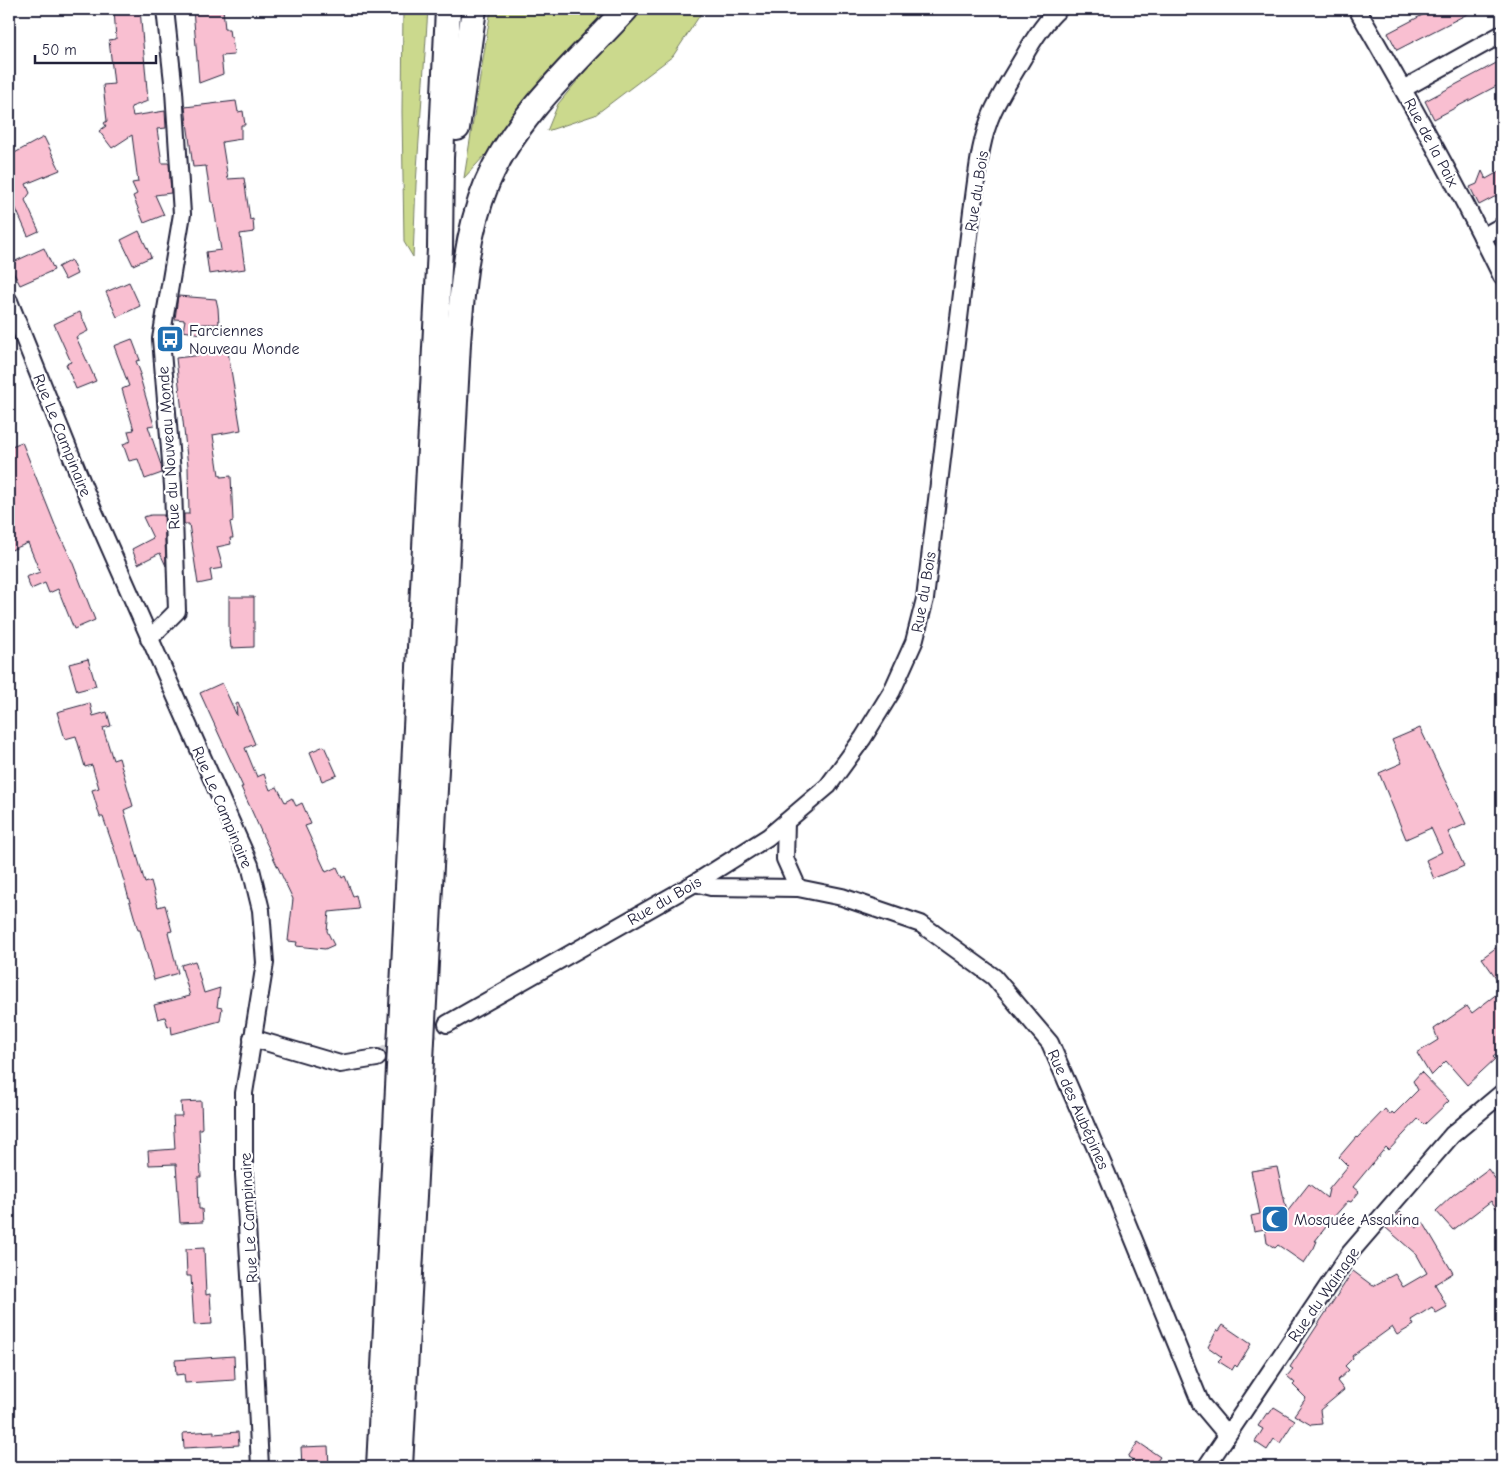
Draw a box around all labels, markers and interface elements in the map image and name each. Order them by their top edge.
scale bar [35,32,156,64]
text: 50 m [42,41,77,59]
street label: Rue de la Paix [1400,95,1462,190]
street label: Rue du Bois [962,149,992,233]
place label: Farciennes Nouveau Monde [189,322,300,358]
bus stop icon: Farciennes Nouveau Monde [155,324,185,354]
street label: Rue du Nouveau Monde [154,366,184,530]
street label: Rue Le Campinaire [29,372,95,499]
street label: Rue du Bois [908,550,940,634]
street label: Rue Le Campinaire [188,744,256,871]
street label: Rue du Bois [625,872,705,929]
street label: Rue des Aubépines [1044,1047,1113,1172]
street label: Rue Le Campinaire [237,1152,261,1284]
mosque icon: Mosquée Assakina [1260,1204,1290,1234]
place label: Mosquée Assakina [1294,1211,1419,1229]
street label: Rue du Wainage [1285,1244,1363,1345]

